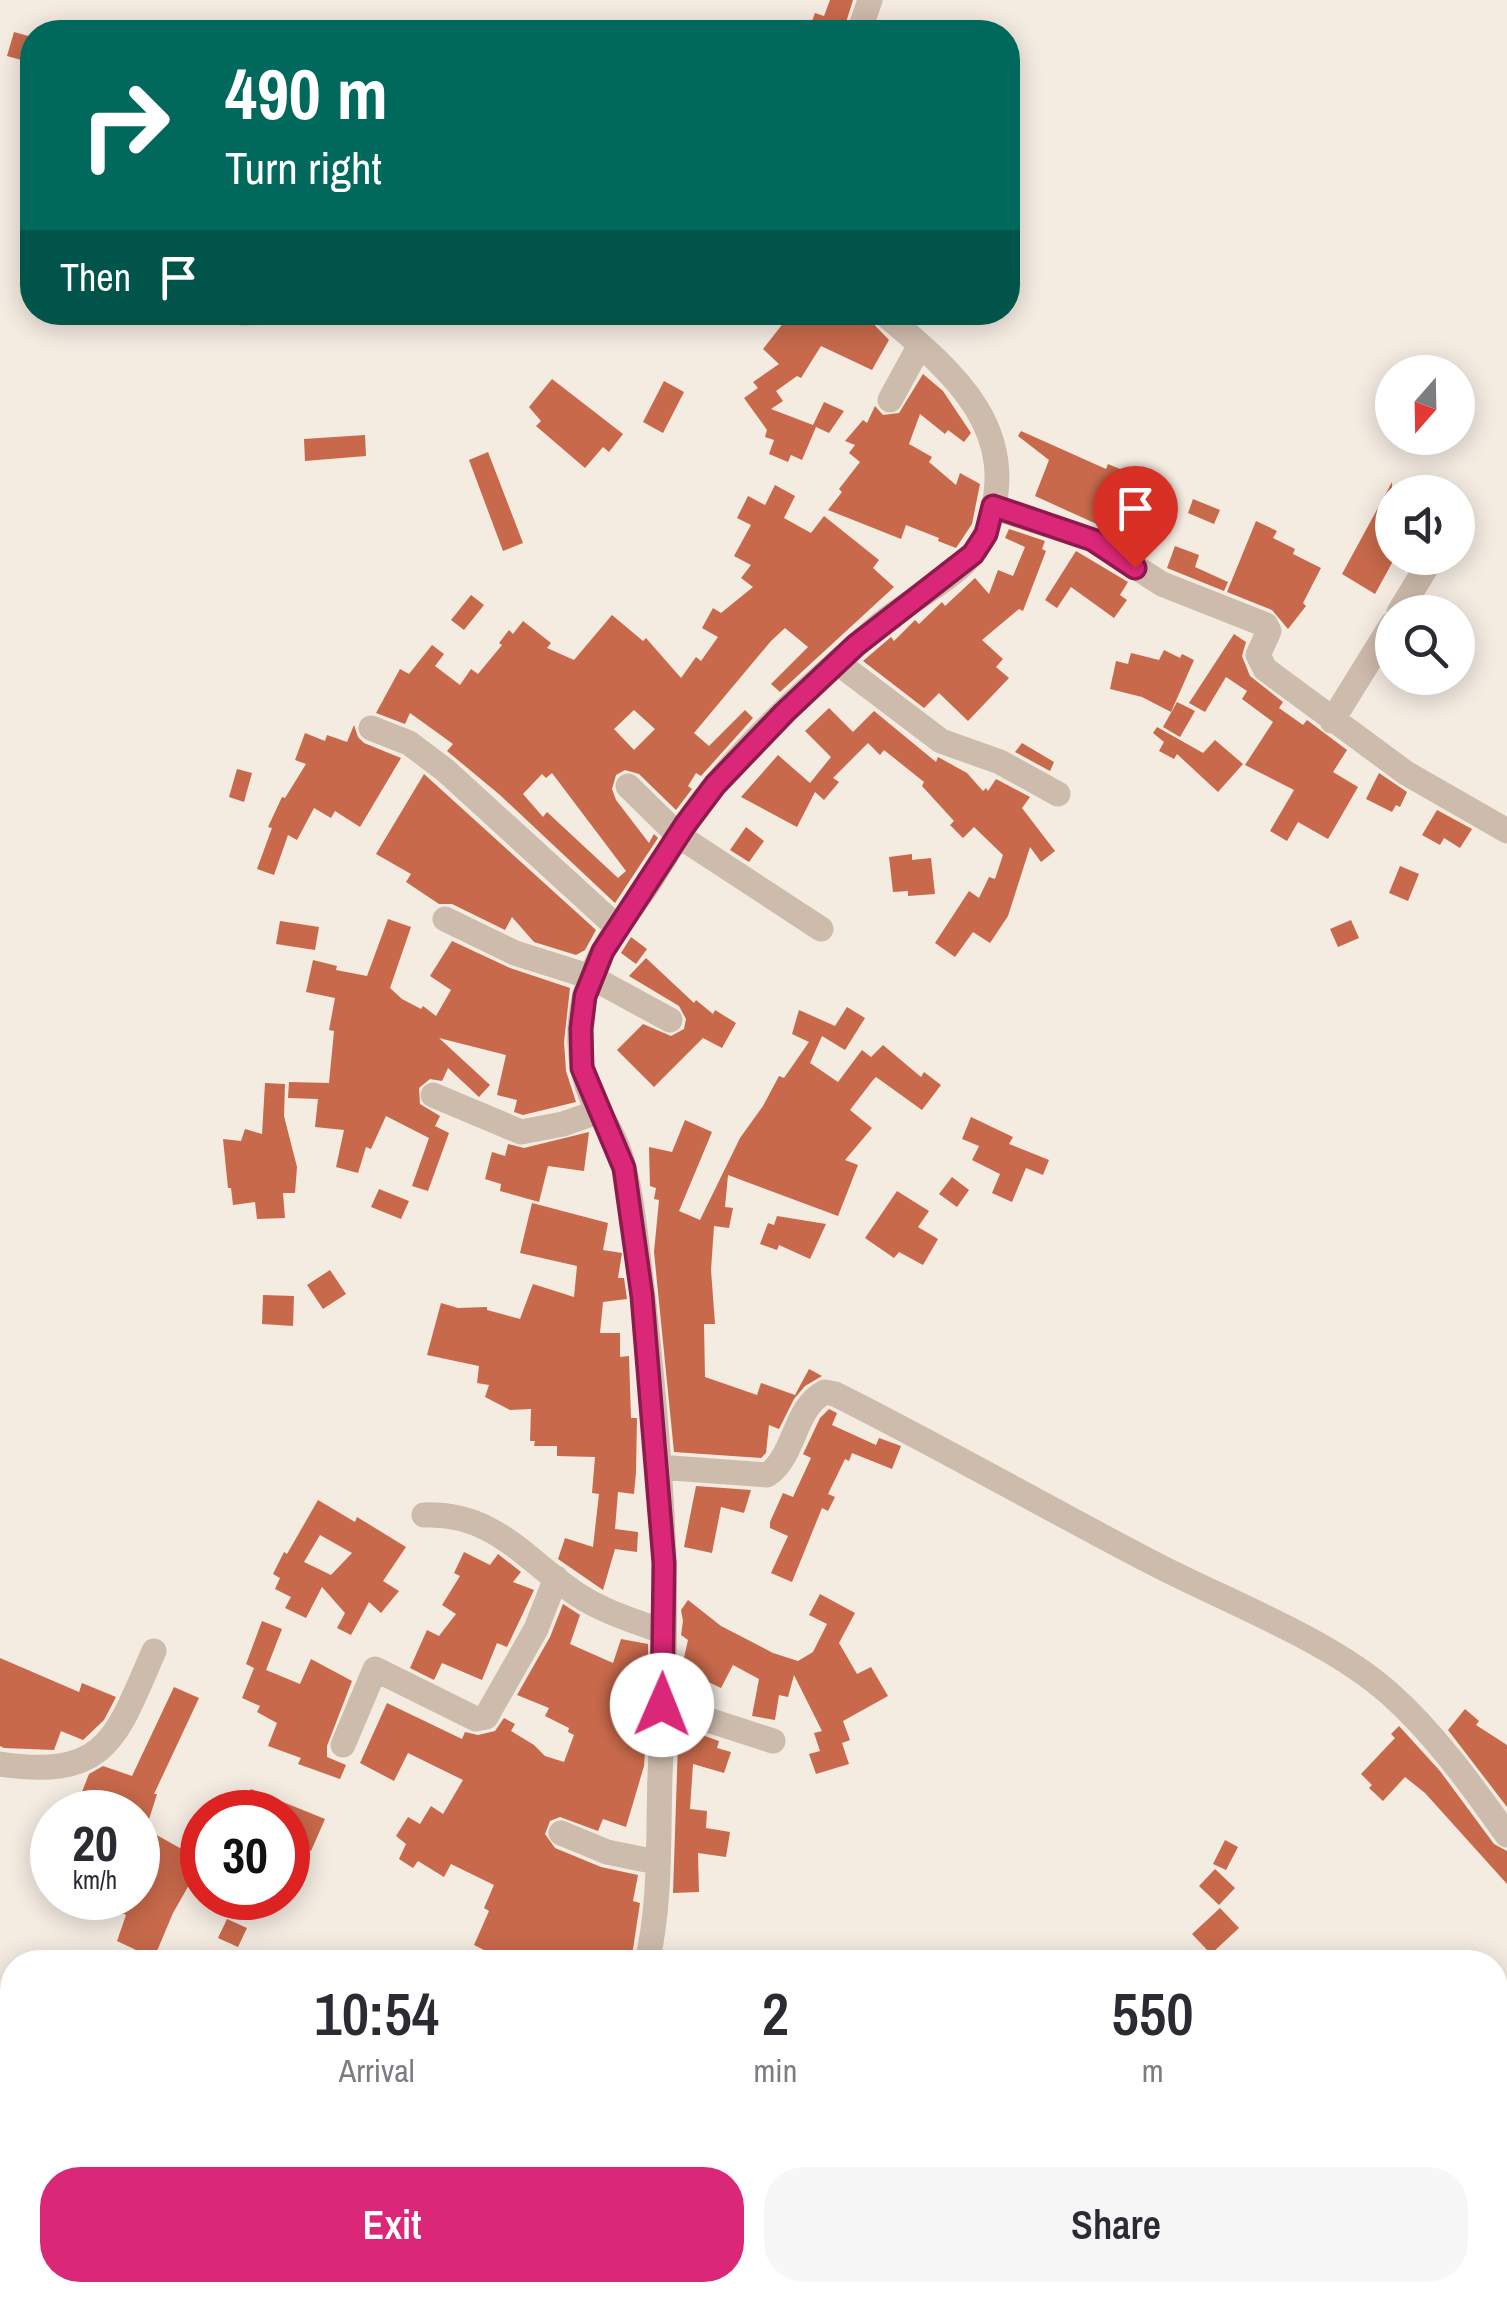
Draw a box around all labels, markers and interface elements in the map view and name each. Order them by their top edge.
text: 490 m [225,47,388,141]
icon: right [60,60,190,190]
text: Turn right [225,137,382,198]
icon: arrive [151,250,206,305]
text: Then [60,252,131,303]
north arrow [1375,355,1475,455]
map controls [1375,355,1475,695]
pin [1093,466,1178,569]
button: sound [1375,475,1475,575]
icon: arrive [1108,481,1163,536]
button: search [1375,595,1475,695]
position arrow [610,1653,714,1757]
speed limit sign: 30 [180,1790,310,1920]
text: 20 [72,1809,118,1877]
text: km/h [73,1863,117,1897]
text: 10:54 [314,1973,439,2054]
text: 2 [762,1973,789,2054]
text: 550 [1112,1973,1194,2054]
text: Arrival [339,2049,415,2092]
text: min [754,2049,797,2092]
text: m [1142,2049,1164,2092]
button: Exit [40,2167,744,2282]
button: Share [764,2167,1468,2282]

